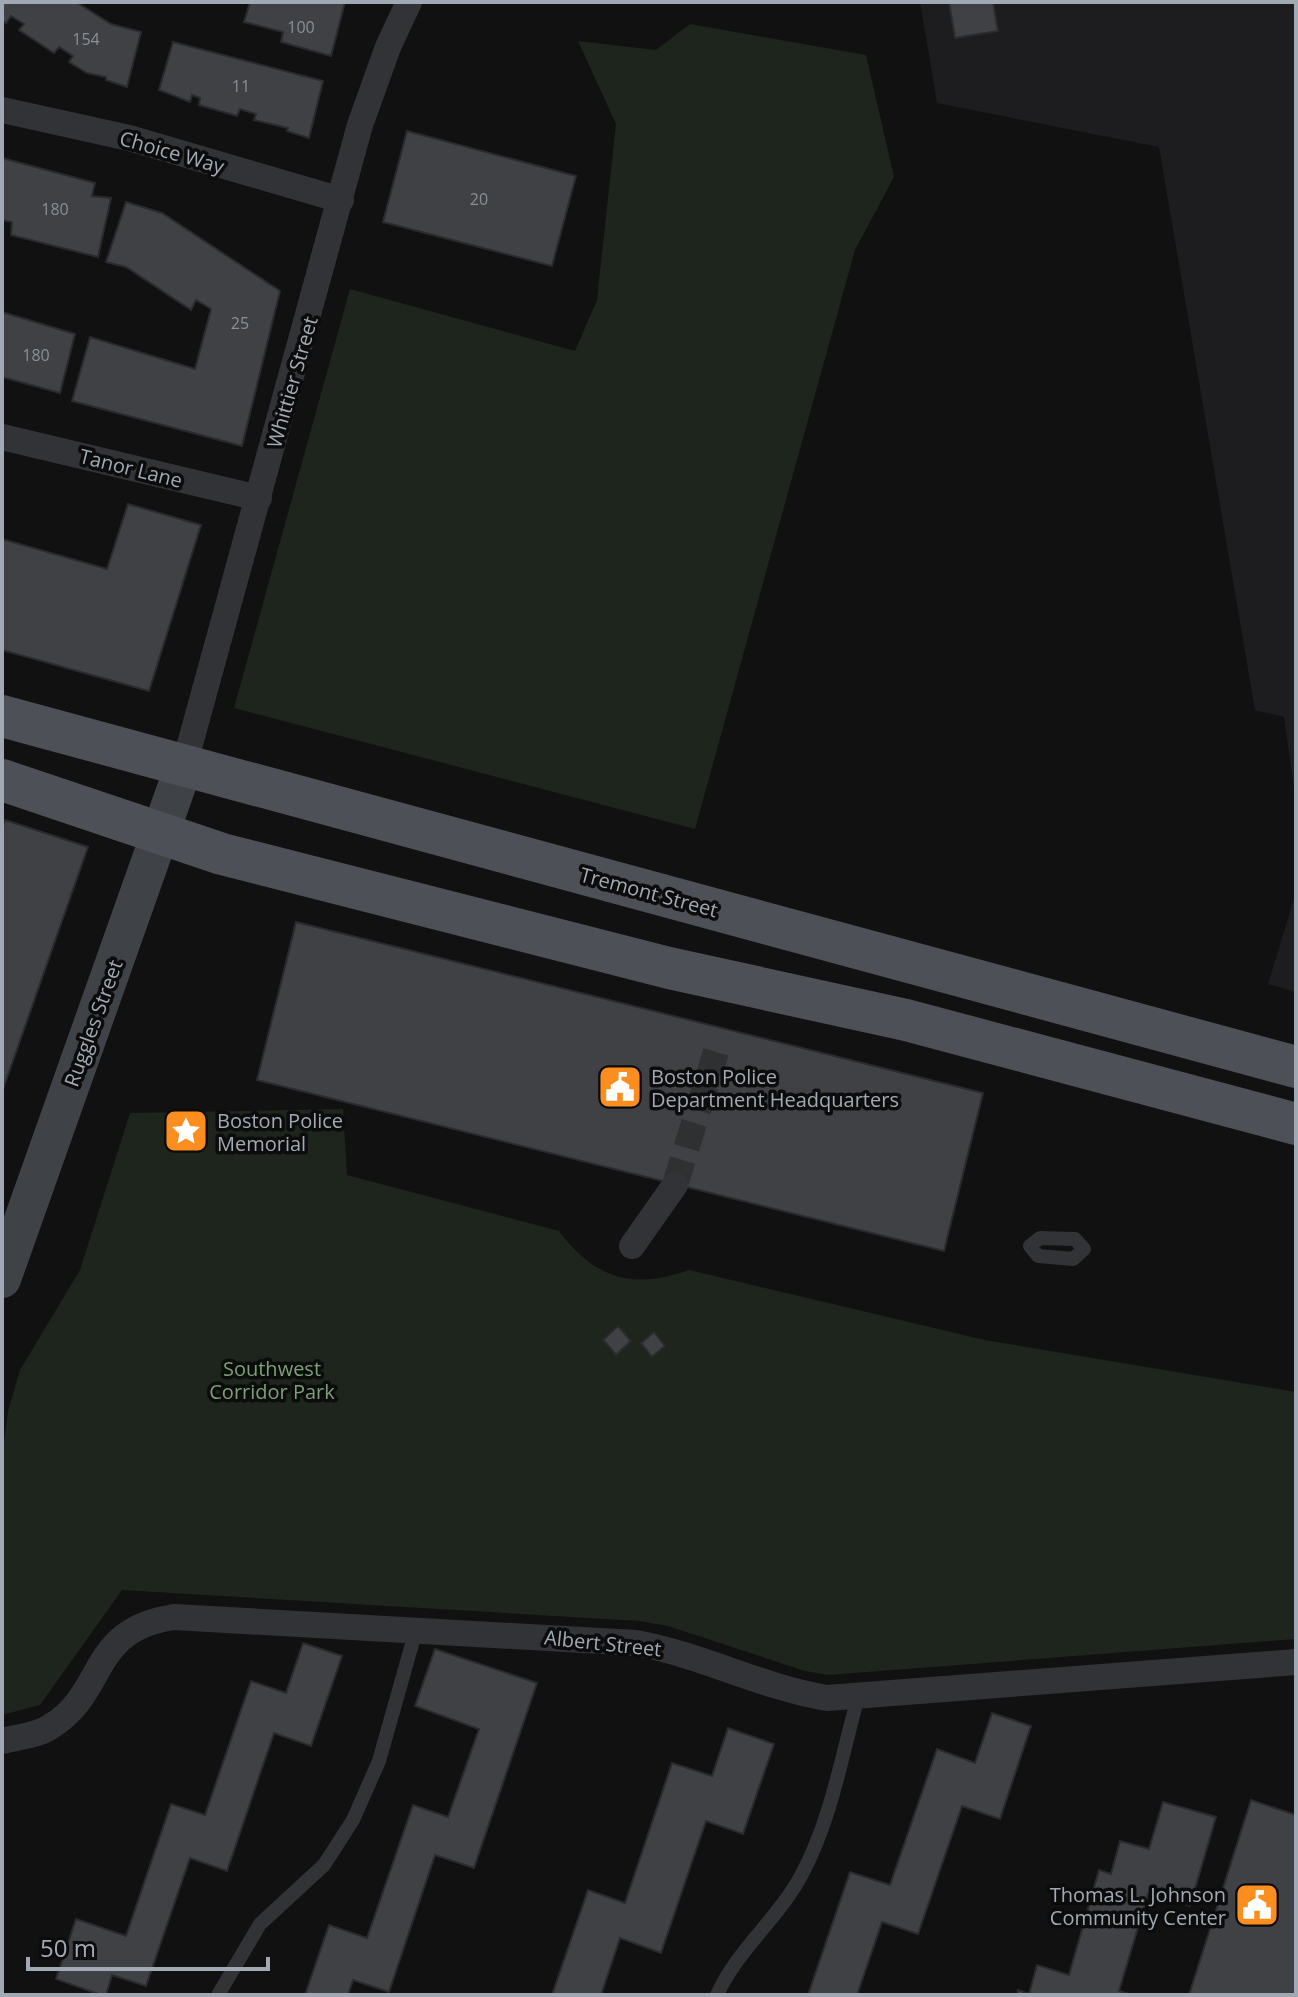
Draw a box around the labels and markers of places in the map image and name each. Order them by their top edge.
public building icon: Boston Police Department Headquarters [596,1063,644,1111]
place label: Boston Police Department Headquarters [651,1063,899,1113]
place icon: Boston Police Memorial [162,1107,210,1155]
place label: Boston Police Memorial [217,1107,343,1157]
place label: Thomas L. Johnson Community Center [1050,1881,1226,1931]
public building icon: Thomas L. Johnson Community Center [1233,1881,1281,1929]

